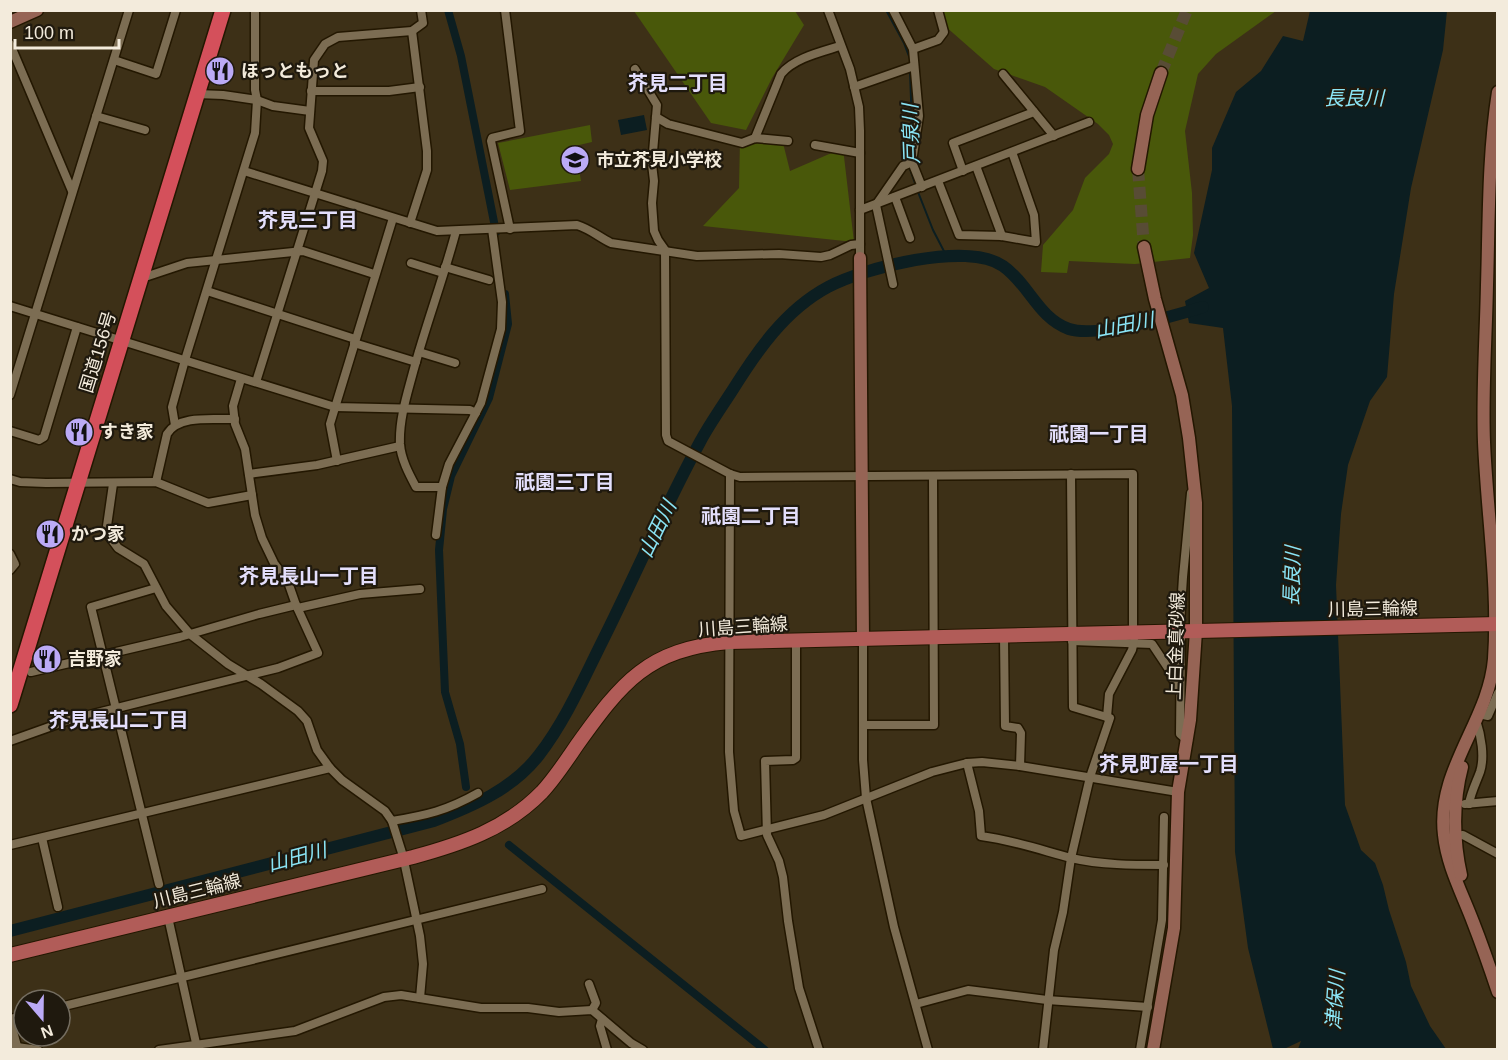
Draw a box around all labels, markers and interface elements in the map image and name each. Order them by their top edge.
scale bar [15,12,118,50]
text: 100 m [24,23,74,43]
restaurant icon: ほっともっと [204,55,236,87]
place label: ほっともっと [241,61,349,81]
district label: 芥見二丁目 [628,72,728,94]
water label: 長良川 [1324,87,1386,109]
water label: 戸泉川 [899,102,923,164]
school or university icon: 市立芥見小学校 [559,144,591,176]
place label: 市立芥見小学校 [596,150,722,170]
district label: 芥見三丁目 [258,209,358,231]
water label: 山田川 [1092,308,1158,342]
street label: 国道156号 [76,309,120,395]
restaurant icon: すき家 [63,416,95,448]
place label: すき家 [100,422,154,442]
district label: 祇園一丁目 [1049,423,1149,445]
district label: 祇園三丁目 [515,471,615,493]
water label: 山田川 [634,495,681,561]
district label: 祇園二丁目 [701,505,801,527]
restaurant icon: かつ家 [34,518,66,550]
place label: かつ家 [71,524,125,544]
water label: 長良川 [1280,544,1304,606]
district label: 芥見長山一丁目 [239,565,379,587]
street label: 上白金真砂線 [1164,592,1188,700]
street label: 川島三輪線 [1328,598,1418,620]
street label: 川島三輪線 [697,614,789,640]
restaurant icon: 吉野家 [31,643,63,675]
place label: 吉野家 [68,649,122,669]
district label: 芥見長山二丁目 [49,709,189,731]
district label: 芥見町屋一丁目 [1099,753,1239,775]
water label: 山田川 [265,838,331,875]
street label: 川島三輪線 [151,870,243,912]
water label: 津保川 [1322,967,1348,1031]
north arrow [12,988,72,1048]
text: N [39,1022,55,1042]

